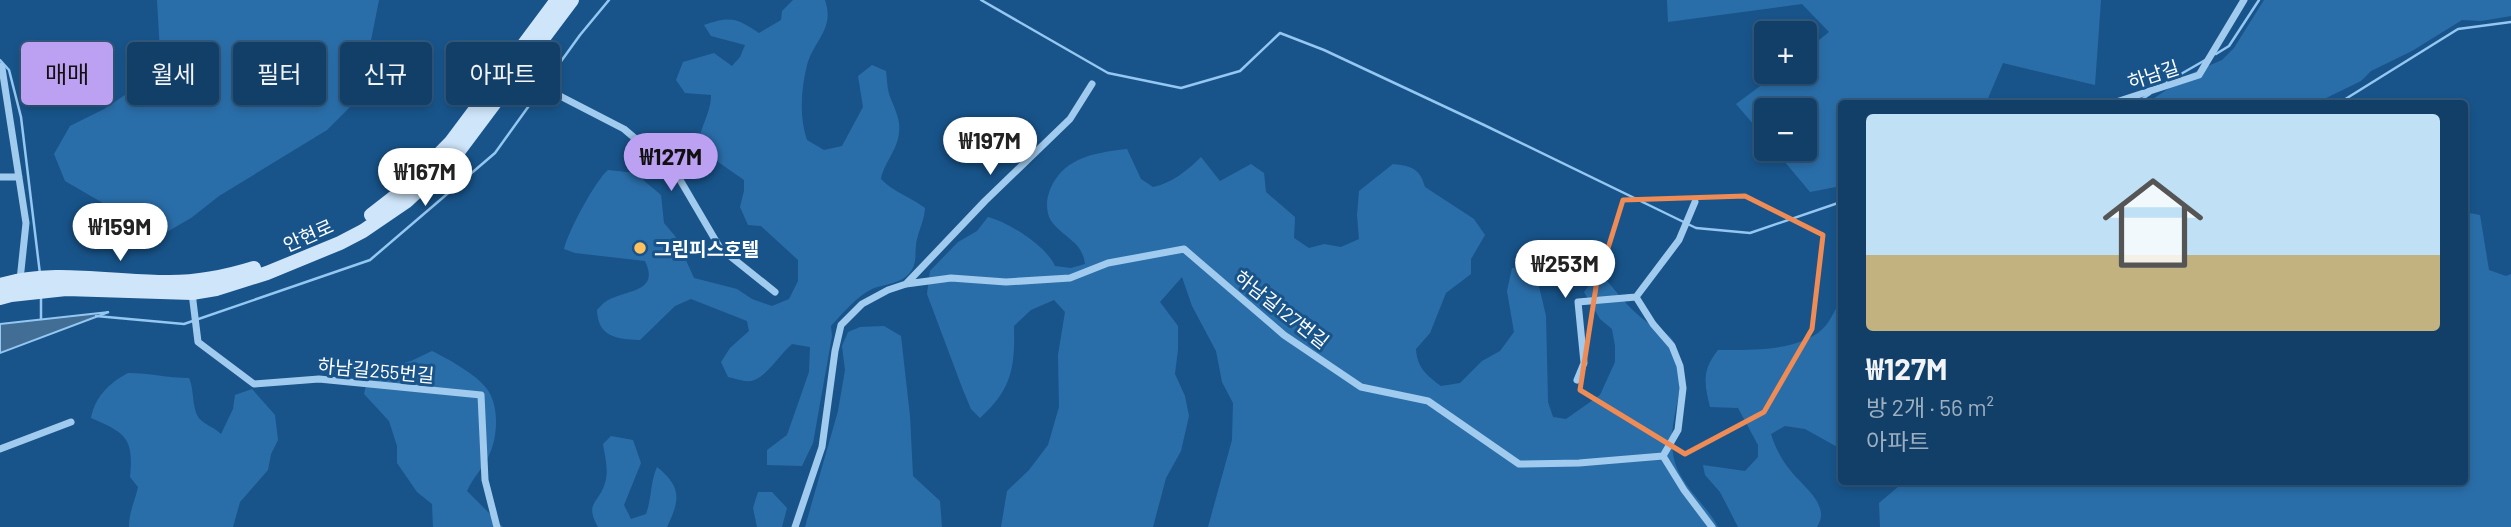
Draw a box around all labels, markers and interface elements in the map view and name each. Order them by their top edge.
map controls [1754,21,1817,161]
button: + [1754,21,1817,84]
chip: 매매 [21,42,113,105]
chip: 월세 [127,42,219,105]
chip: 필터 [233,42,326,105]
chip: 신규 [340,42,432,105]
chip: 아파트 [446,42,560,105]
street label: 하남길 [2125,55,2181,93]
button: − [1754,98,1817,161]
pin: ₩197M [941,118,1039,177]
text: ₩197M [959,126,1021,154]
pin: ₩127M [622,134,720,193]
text: ₩127M [640,142,702,170]
pin: ₩167M [376,148,474,208]
text: ₩167M [394,157,456,185]
icon: home [2090,160,2216,286]
pin: ₩159M [71,204,169,263]
text: ₩159M [89,212,151,240]
street label: 안현로 [279,214,337,256]
place label: 그린피스호텔 [654,237,759,260]
marker: 그린피스호텔 [632,240,648,256]
pin: ₩253M [1516,240,1614,300]
text: ₩253M [1531,249,1599,277]
street label: 하남길127번길 [1230,265,1334,353]
text: ₩127M [1866,350,1947,386]
street label: 하남길255번길 [317,353,435,387]
text: 방 2개 · 56 m² [1866,393,1994,421]
text: 아파트 [1866,427,1929,455]

